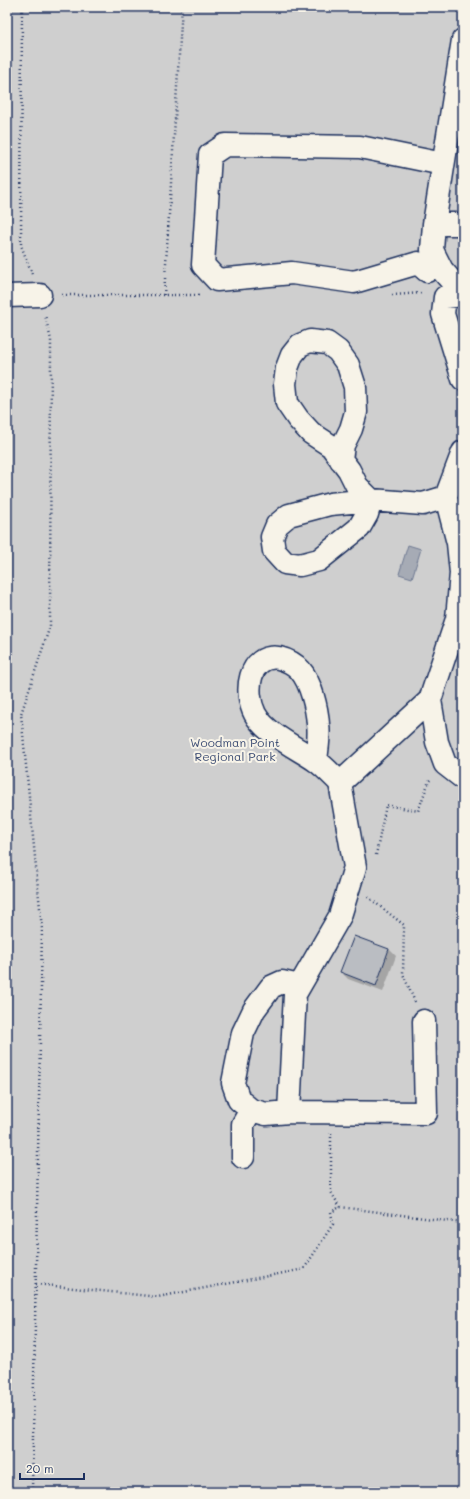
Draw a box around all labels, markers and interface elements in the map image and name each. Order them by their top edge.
park label: Woodman Point Regional Park [190,734,280,764]
scale bar [20,1455,84,1481]
text: 20 m [26,1460,54,1476]

